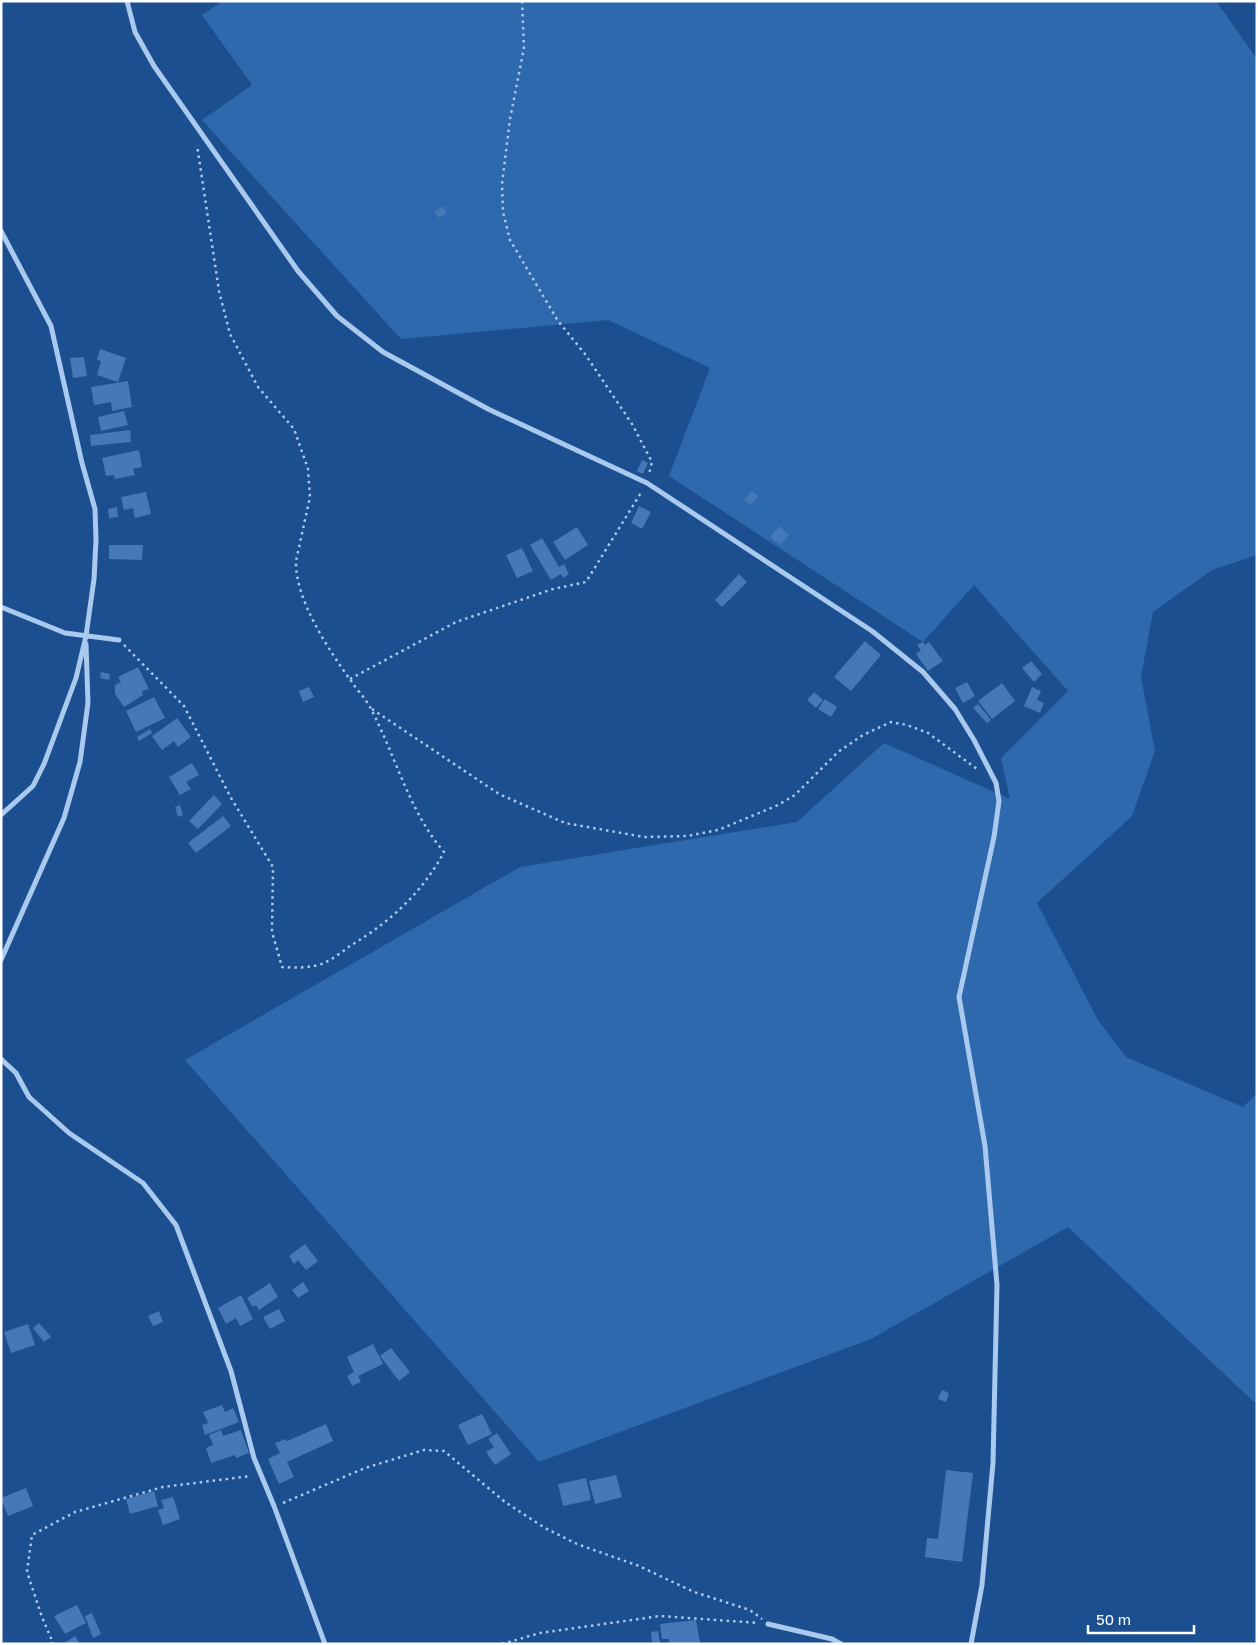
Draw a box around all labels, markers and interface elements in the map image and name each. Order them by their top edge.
scale bar [1088,1602,1194,1634]
text: 50 m [1096,1610,1131,1628]

